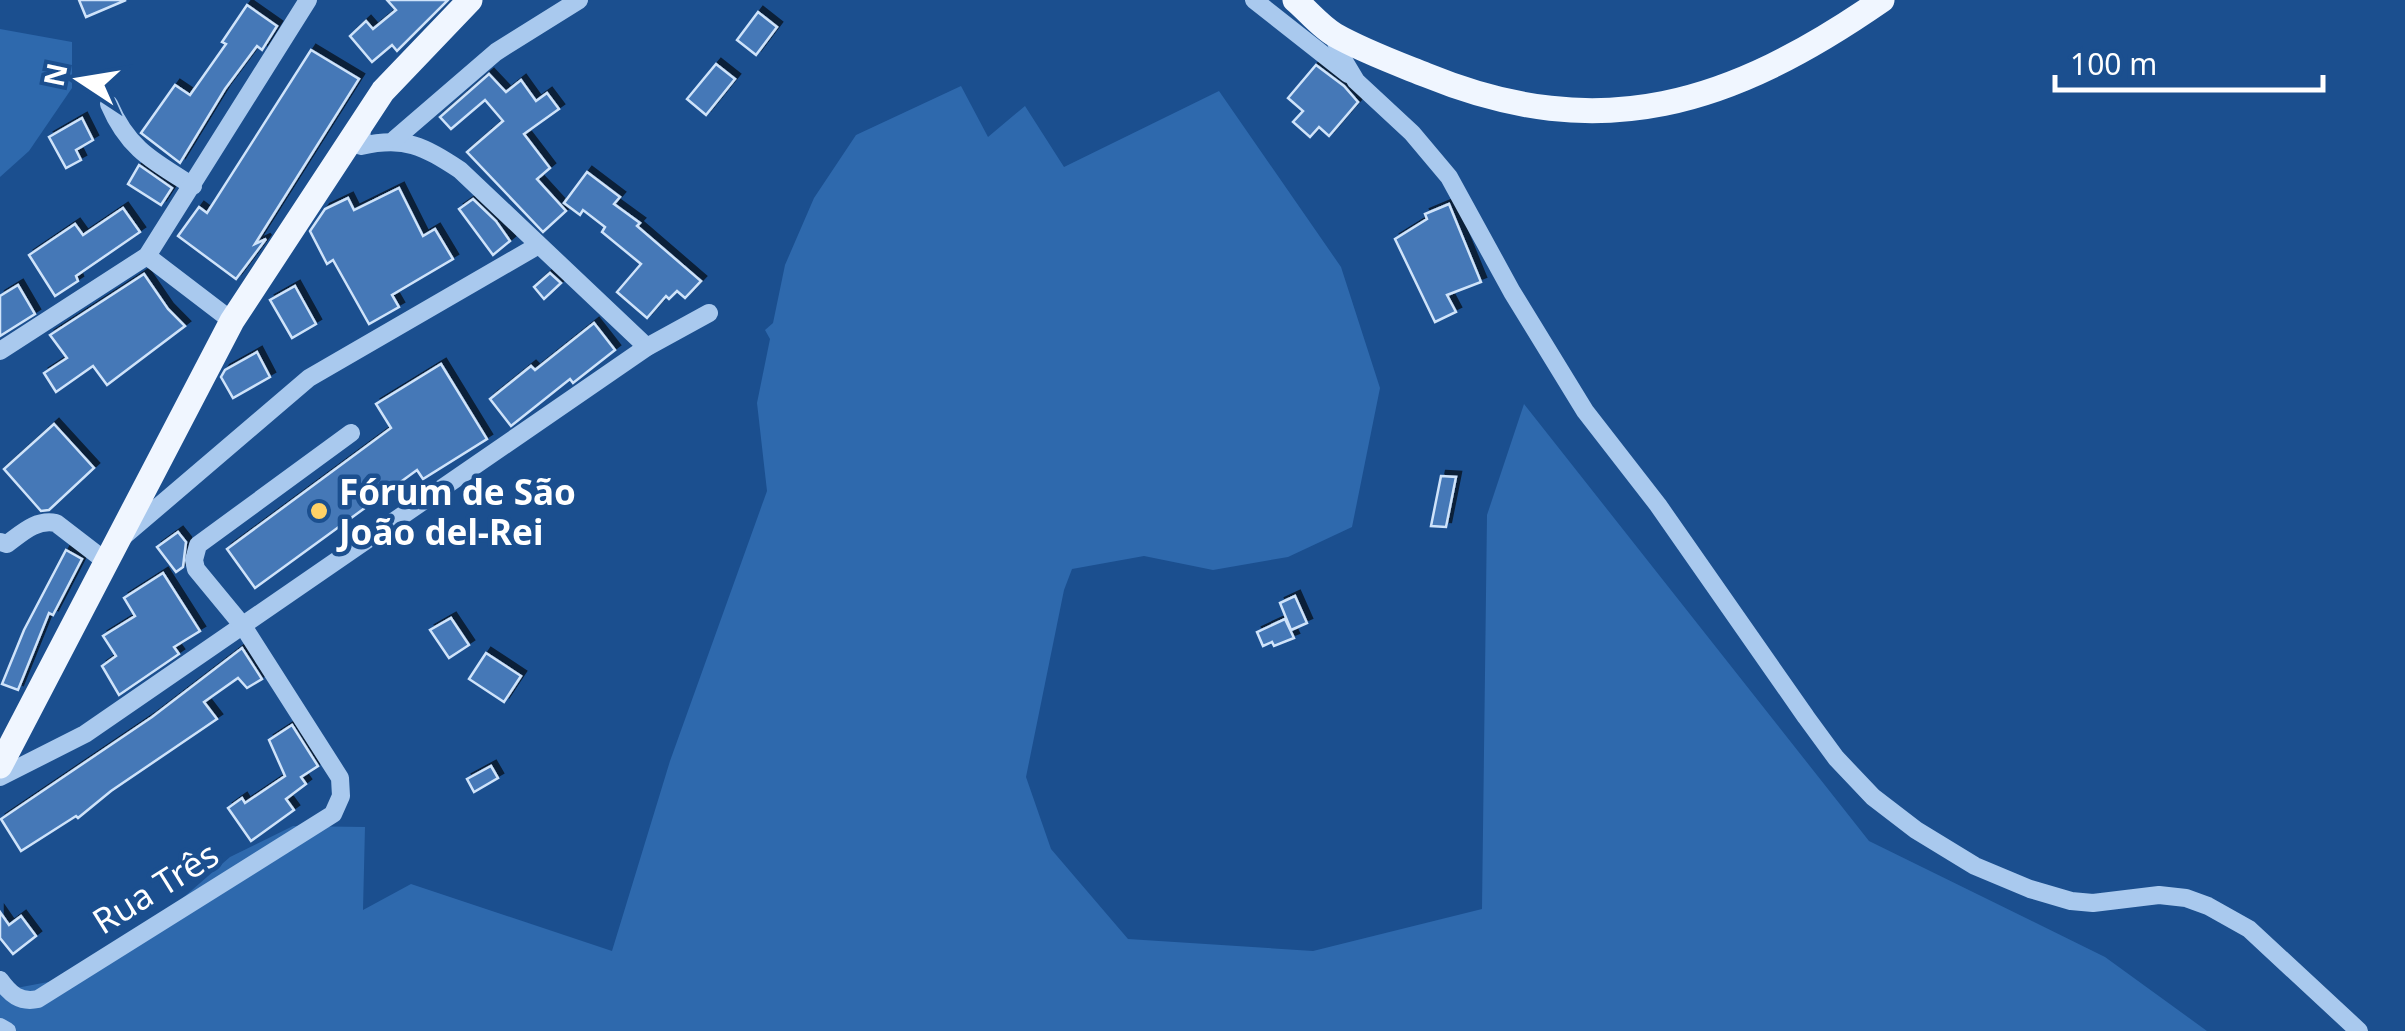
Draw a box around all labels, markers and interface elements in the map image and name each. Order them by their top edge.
north arrow [30,30,130,130]
scale bar [2055,30,2322,92]
text: 100 m [2070,43,2157,84]
text: N [34,60,76,90]
place label: Fórum de São João del-Rei [336,468,576,555]
marker: Fórum de São João del-Rei [308,500,330,522]
street label: Rua Três [83,830,227,944]

